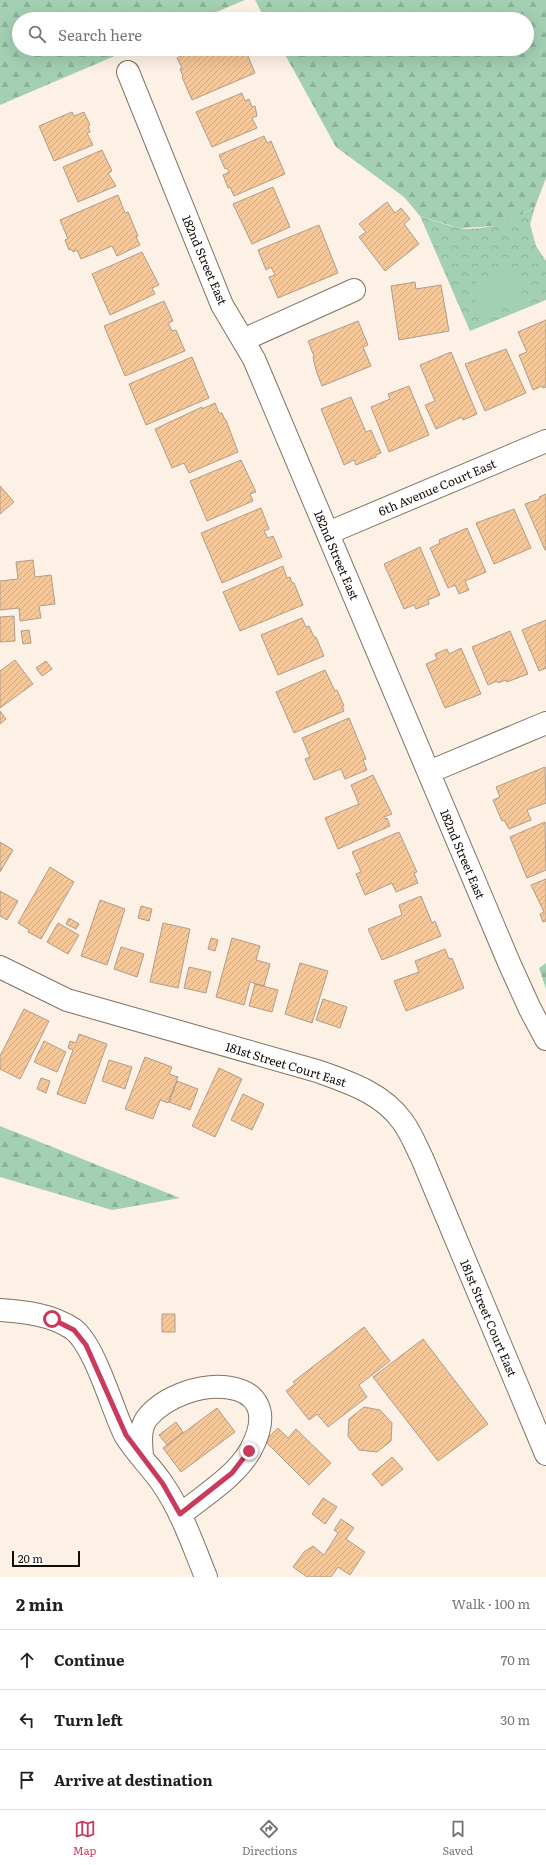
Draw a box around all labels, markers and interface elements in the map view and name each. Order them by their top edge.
search box [12,12,534,56]
icon: search [26,23,48,45]
text: Search here [58,23,142,46]
street label: 182nd Street East [178,212,232,308]
street label: 6th Avenue Court East [375,454,499,520]
street label: 182nd Street East [310,507,364,603]
street label: 182nd Street East [436,806,490,902]
street label: 181st Street Court East [223,1037,349,1091]
street label: 181st Street Court East [456,1257,522,1380]
route start [43,1310,61,1328]
route end [240,1442,258,1460]
scale bar [12,1549,80,1568]
text: 20 m [18,1550,43,1566]
text: 2 min [16,1591,64,1616]
text: Walk · 100 m [452,1594,530,1613]
text: Continue [54,1648,124,1671]
icon: ahead [16,1649,38,1671]
text: 70 m [501,1650,530,1669]
text: Turn left [54,1708,123,1731]
icon: left [16,1709,38,1731]
text: 30 m [500,1710,530,1729]
text: Arrive at destination [54,1768,213,1791]
icon: arrive [16,1769,38,1791]
tab: Map [73,1818,96,1858]
tab: Directions [242,1818,297,1858]
tab: Saved [443,1818,473,1858]

